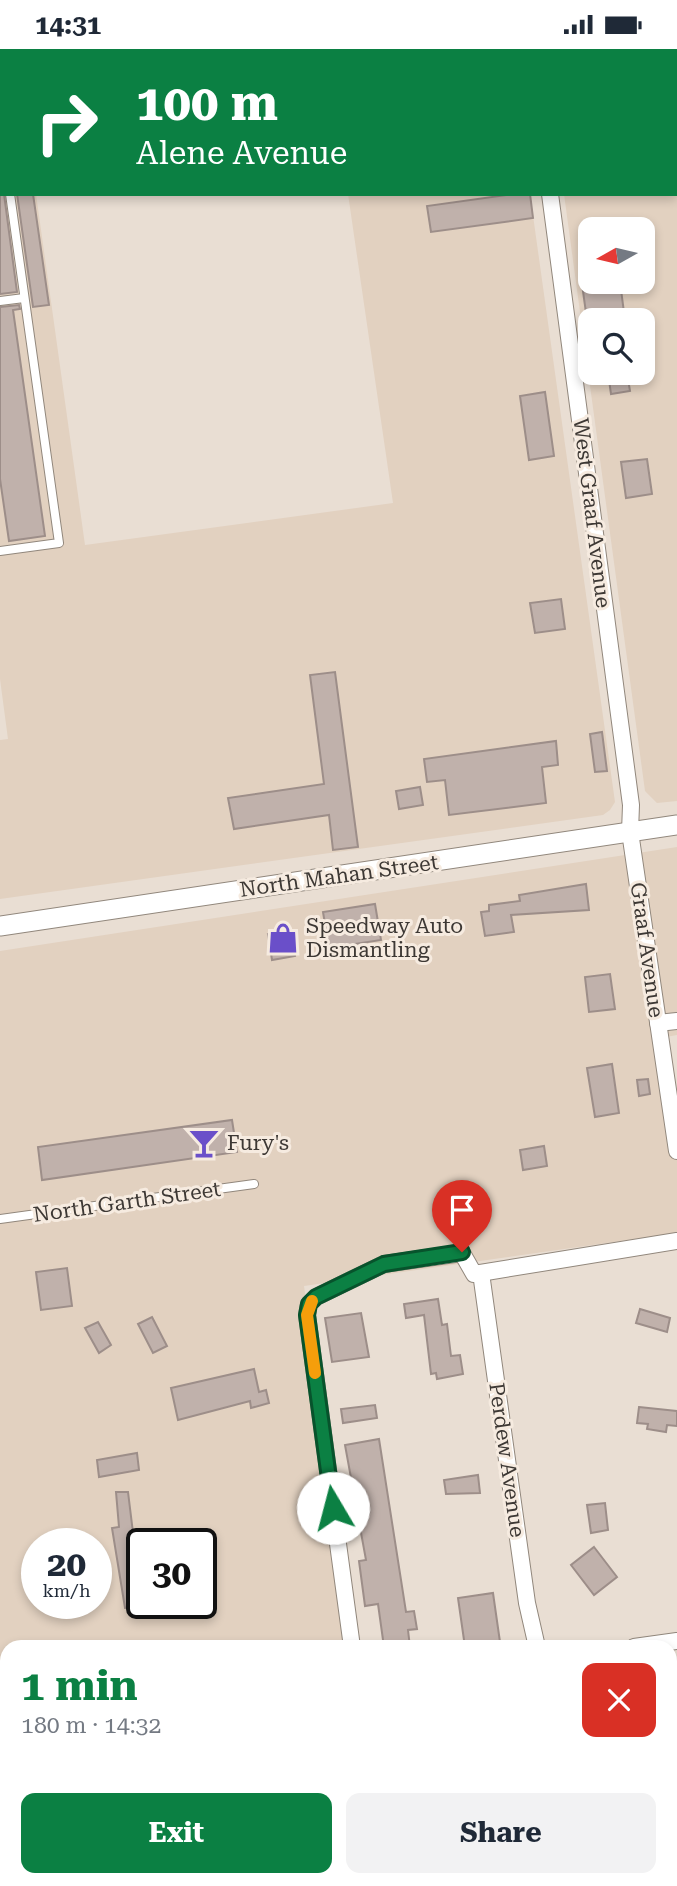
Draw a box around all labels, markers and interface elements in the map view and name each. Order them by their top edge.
text: 14:31 [35,10,101,40]
text: 100 m [136,75,278,132]
icon: right [21,77,112,168]
text: Alene Avenue [136,134,347,172]
north arrow [578,217,654,294]
map controls [578,217,655,385]
button: search [578,308,655,385]
street label: West Graaf Avenue [568,417,616,609]
street label: North Mahan Street [238,850,440,902]
street label: Graaf Avenue [626,881,668,1019]
place label: Speedway Auto Dismantling [306,914,463,962]
shop icon: Speedway Auto Dismantling [266,921,300,955]
bar icon: Fury's [187,1126,221,1160]
place label: Fury's [227,1131,289,1155]
street label: North Garth Street [32,1177,222,1227]
pin [432,1180,492,1252]
icon: arrive [443,1191,481,1229]
street label: Perdew Avenue [484,1381,530,1539]
position arrow [296,1471,370,1545]
speed limit sign: 30 [126,1528,217,1619]
text: 20 [47,1544,86,1585]
text: km/h [42,1580,91,1601]
text: 1 min [21,1661,138,1710]
button: close [582,1663,656,1737]
text: 180 m · 14:32 [21,1712,161,1739]
button: Exit [21,1793,332,1873]
button: Share [346,1793,656,1873]

